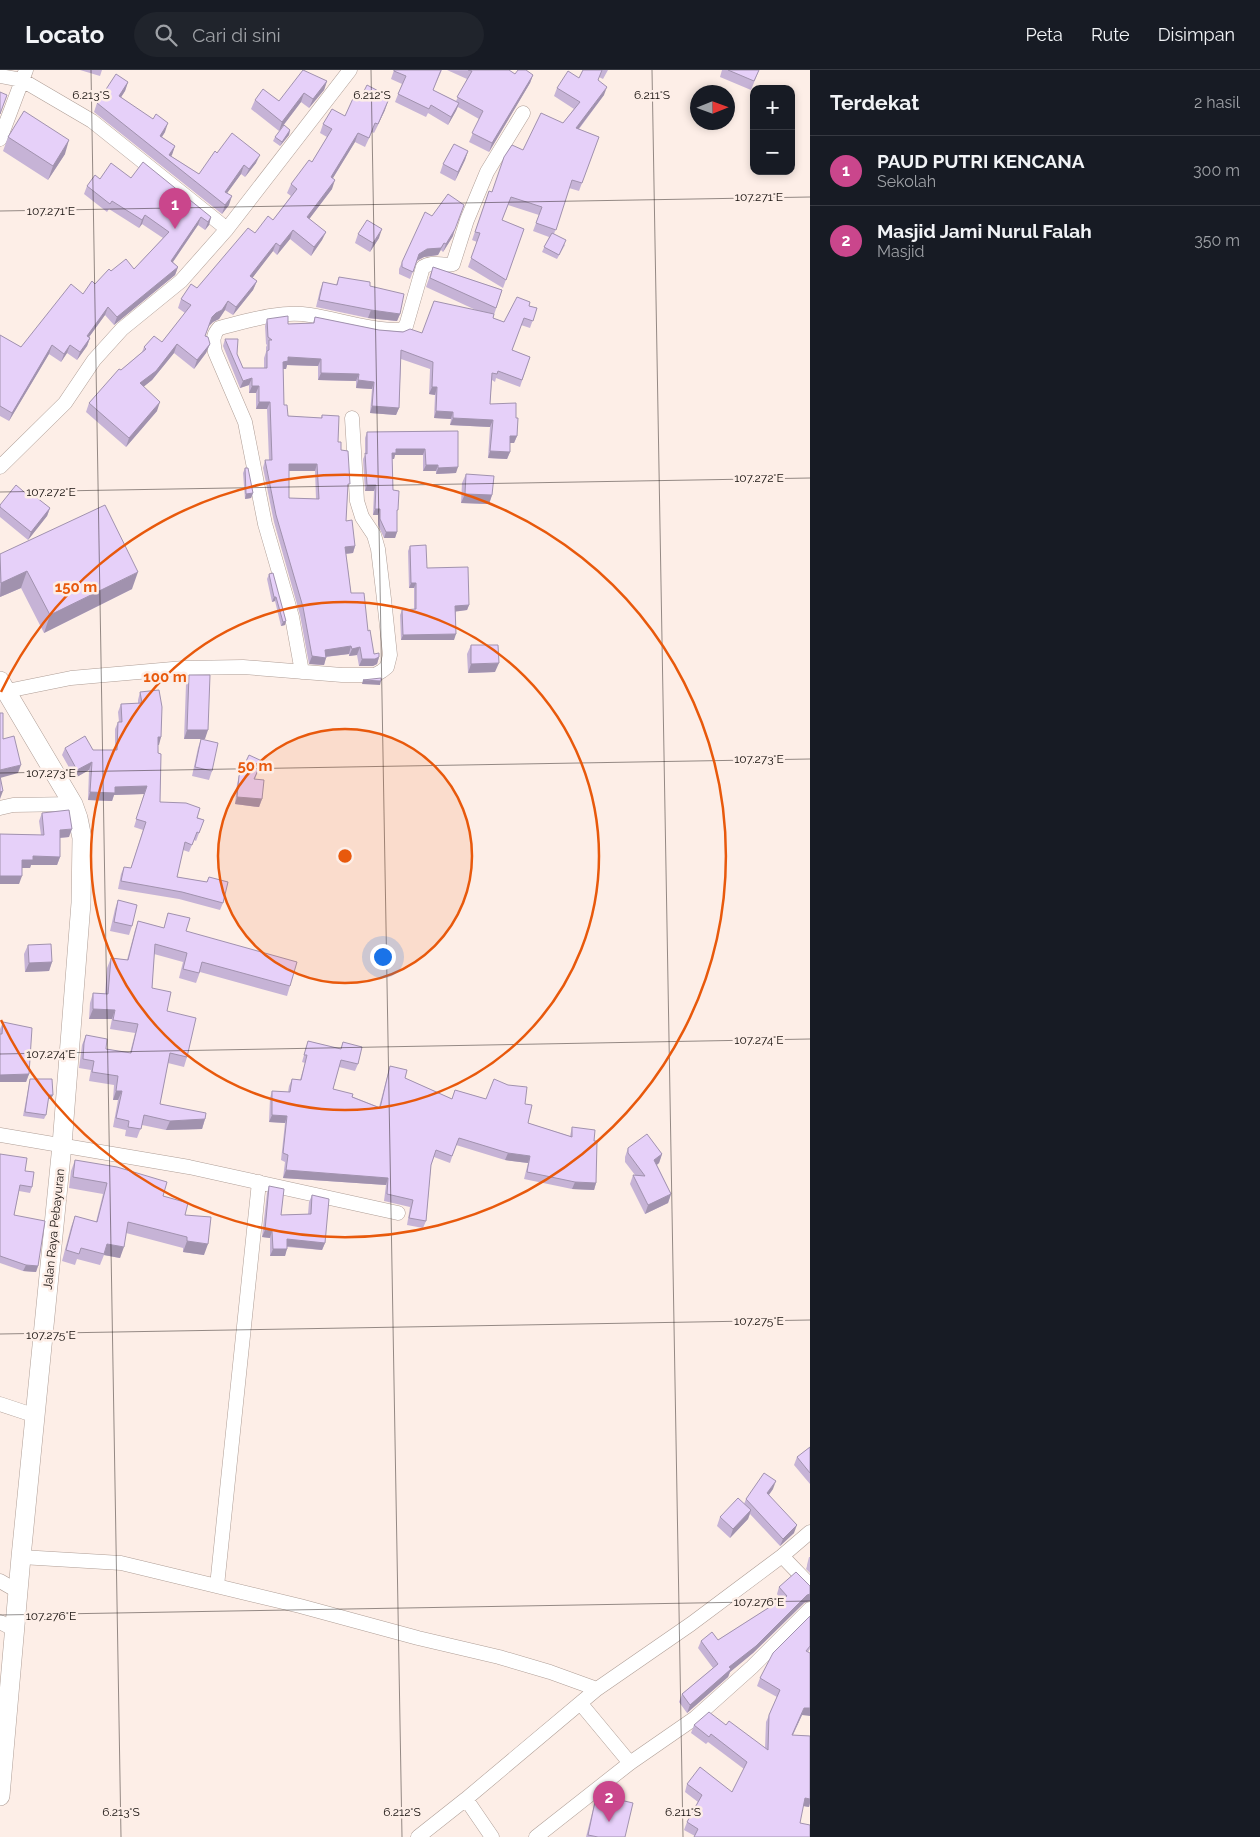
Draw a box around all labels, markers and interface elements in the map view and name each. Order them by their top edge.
search box [134,12,484,57]
text: Locato [25,20,104,49]
icon: search [152,21,180,49]
text: Cari di sini [192,24,281,46]
text: Peta [1026,24,1063,45]
text: Rute [1091,24,1130,45]
text: Disimpan [1158,24,1235,45]
north arrow [690,85,735,130]
map controls [750,85,795,175]
button: + [750,85,795,130]
text: 6.213°S [72,88,110,102]
text: 6.212°S [353,88,391,102]
text: 6.211°S [634,88,670,102]
text: Terdekat [830,90,919,115]
text: 2 hasil [1194,93,1240,112]
button: − [750,130,795,175]
text: PAUD PUTRI KENCANA [877,150,1084,172]
text: 1 [842,161,850,180]
text: 300 m [1193,161,1240,180]
text: Sekolah [877,172,936,191]
pin: 1 [159,188,191,229]
text: 107.271°E [735,190,783,204]
text: 107.271°E [27,204,75,218]
text: Masjid Jami Nurul Falah [877,220,1092,242]
text: 2 [841,231,851,250]
text: 350 m [1194,231,1240,250]
text: Masjid [877,242,924,261]
text: 107.272°E [734,471,784,485]
text: 107.272°E [26,485,76,499]
text: 150 m [55,578,97,596]
text: 100 m [143,668,187,686]
text: 107.273°E [734,752,784,766]
text: 50 m [237,757,273,775]
text: 107.273°E [26,766,76,780]
centre of rings [336,847,354,865]
your location [370,944,396,970]
text: 107.274°E [734,1033,784,1047]
text: 107.274°E [26,1047,76,1061]
street label: Jalan Raya Pebayuran [41,1168,67,1290]
text: 107.275°E [734,1314,784,1328]
text: 107.275°E [26,1328,76,1342]
text: 107.276°E [734,1595,784,1609]
text: 107.276°E [26,1609,76,1623]
pin: 2 [593,1781,625,1822]
text: 6.213°S [102,1805,140,1819]
text: 6.212°S [383,1805,421,1819]
text: 6.211°S [665,1805,701,1819]

